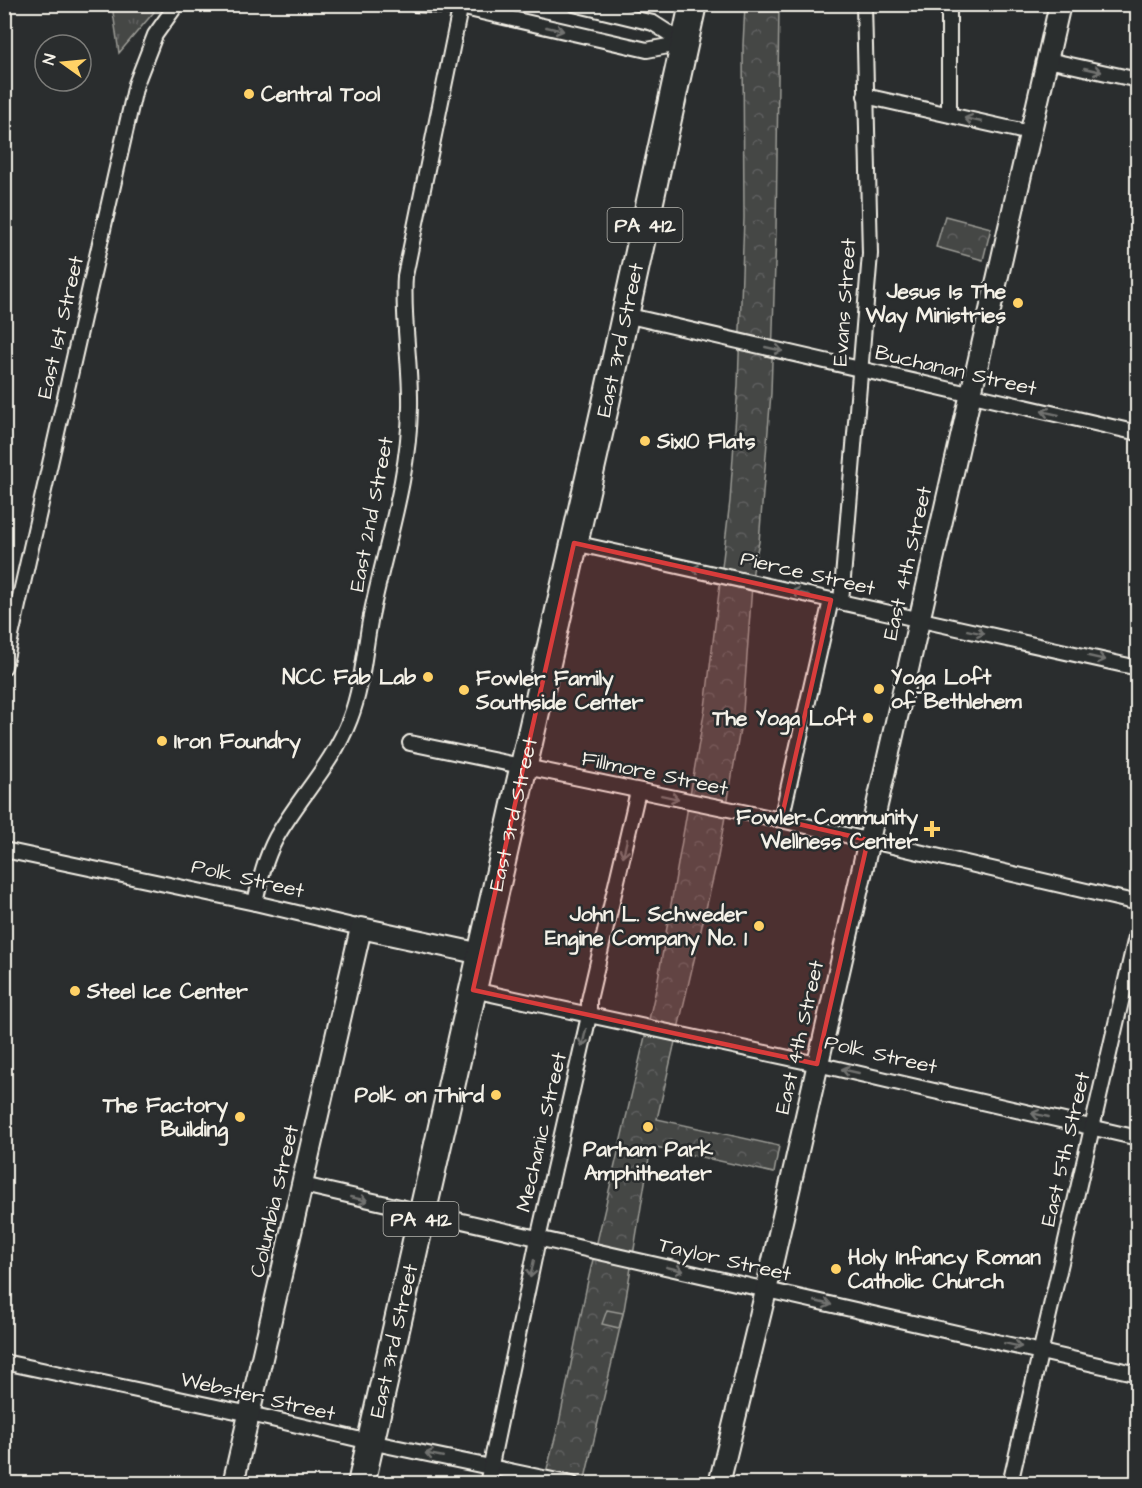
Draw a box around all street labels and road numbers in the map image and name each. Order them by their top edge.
road number: PA 412 [608,208,682,242]
street label: Evans Street [826,237,863,367]
street label: East 1st Street [30,252,91,401]
street label: East 3rd Street [589,260,651,420]
street label: Buchanan Street [872,338,1040,403]
street label: East 2nd Street [342,434,401,594]
street label: East 4th Street [876,483,939,643]
street label: Pierce Street [738,544,879,603]
street label: East 3rd Street [482,734,545,894]
street label: Fillmore Street [579,744,731,803]
street label: Polk Street [189,851,307,906]
street label: East 4th Street [768,957,831,1117]
street label: Polk Street [822,1027,940,1082]
street label: Mechanic Street [509,1049,574,1215]
street label: East 5th Street [1034,1069,1097,1229]
street label: Columbia Street [243,1121,306,1280]
road number: PA 412 [384,1202,458,1236]
street label: Taylor Street [655,1230,795,1291]
street label: East 3rd Street [362,1261,426,1420]
street label: Webster Street [178,1365,339,1429]

